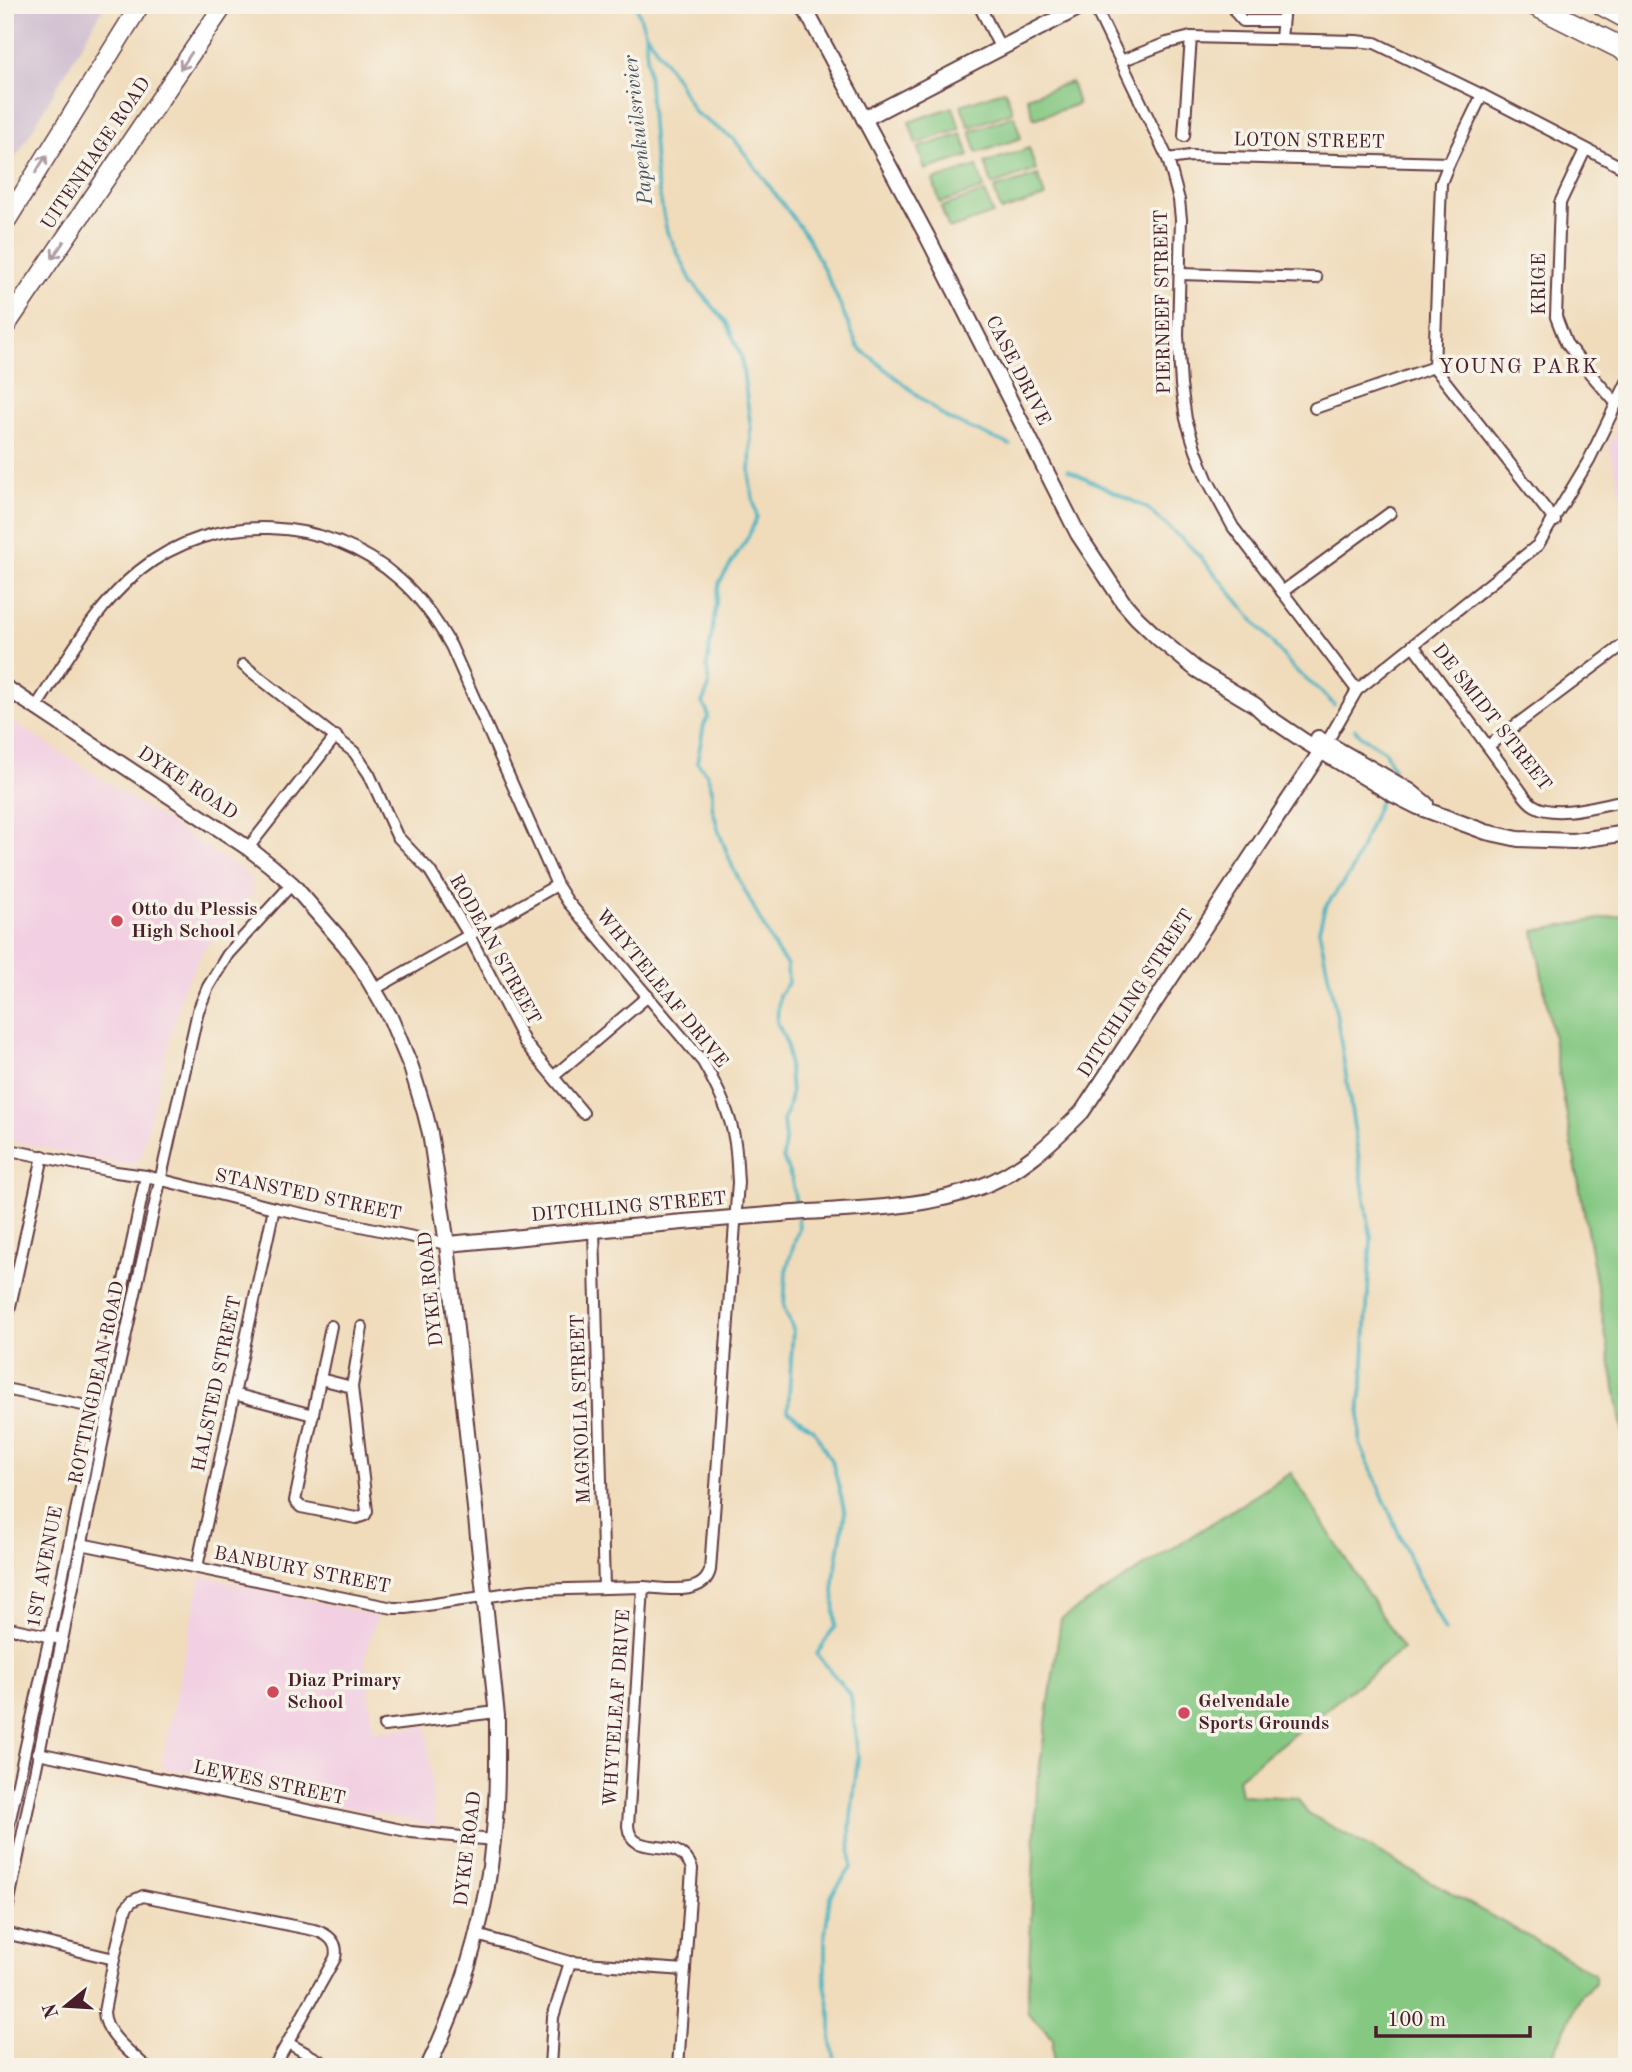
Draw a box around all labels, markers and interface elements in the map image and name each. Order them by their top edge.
one-way arrow [179,51,193,71]
water label: Papenkuilsrivier [621,53,657,207]
street label: UITENHAGE ROAD [39,74,155,234]
street label: LOTON STREET [1233,131,1385,153]
one-way arrow [34,155,48,175]
street label: PIERNEEF STREET [1153,209,1175,395]
one-way arrow [50,239,64,259]
street label: KRIGE [1531,253,1550,315]
street label: CASE DRIVE [981,313,1053,429]
district label: YOUNG PARK [1438,357,1600,378]
street label: DE SMIDT STREET [1428,641,1554,795]
street label: DYKE ROAD [134,744,240,824]
street label: RODEAN STREET [445,872,543,1028]
place label: Otto du Plessis High School [131,901,258,942]
street label: WHYTELEAF DRIVE [591,906,731,1072]
street label: DITCHLING STREET [1076,907,1198,1081]
marker: Otto du Plessis High School [109,913,125,929]
street label: STANSTED STREET [213,1167,403,1225]
street label: DITCHLING STREET [530,1190,728,1226]
street label: DYKE ROAD [417,1231,447,1347]
street label: ROTTINGDEAN ROAD [67,1280,129,1486]
street label: HALSTED STREET [190,1294,246,1474]
street label: MAGNOLIA STREET [569,1314,595,1504]
street label: 1ST AVENUE [25,1505,67,1629]
street label: BANBURY STREET [212,1545,392,1597]
street label: WHYTELEAF DRIVE [602,1609,634,1807]
place label: Diaz Primary School [287,1672,402,1713]
marker: Diaz Primary School [265,1684,281,1700]
place label: Gelvendale Sports Grounds [1198,1693,1329,1734]
marker: Gelvendale Sports Grounds [1176,1705,1192,1721]
street label: LEWES STREET [191,1759,347,1809]
street label: DYKE ROAD [453,1790,485,1908]
north arrow [32,1970,102,2040]
scale bar [1376,1995,1530,2039]
text: N [41,2000,63,2020]
text: 100 m [1387,2010,1446,2031]

